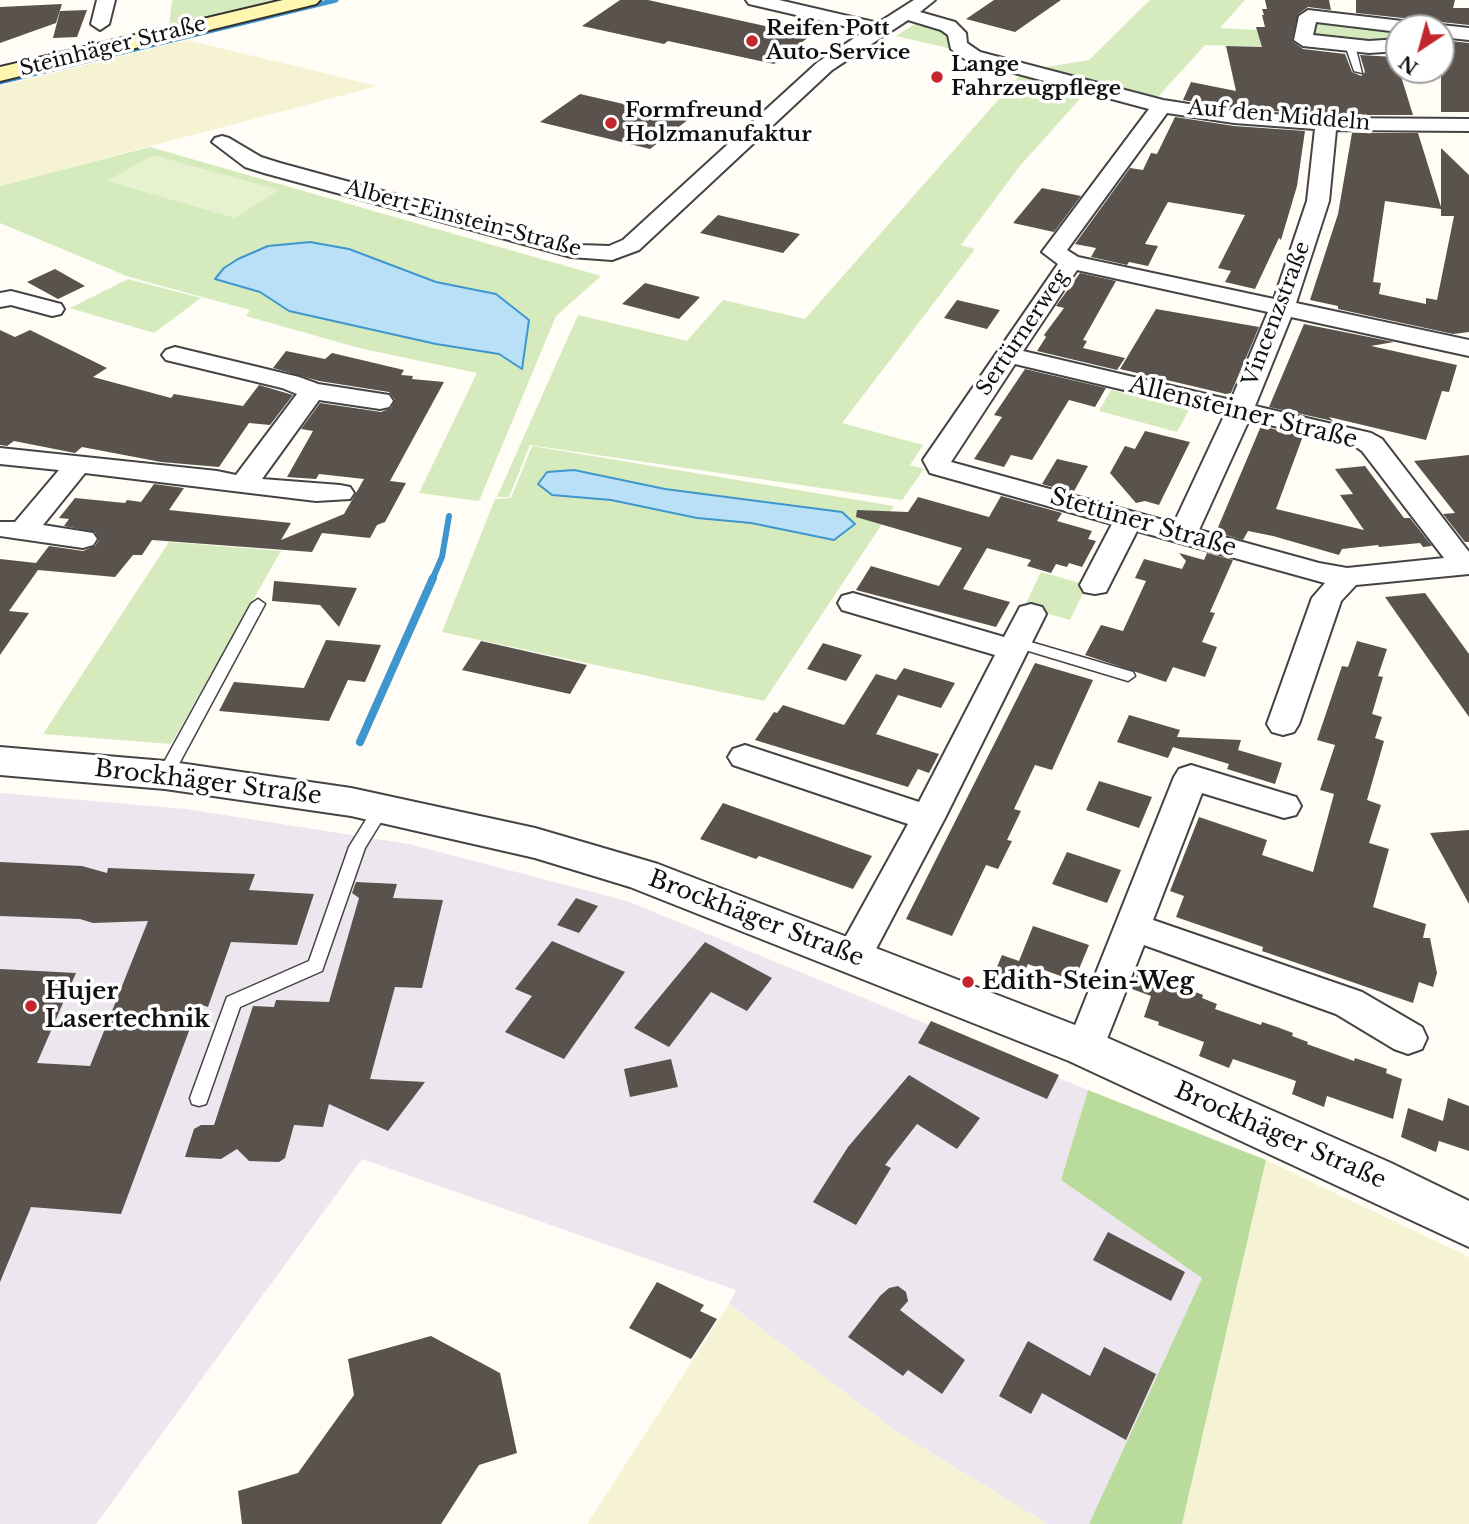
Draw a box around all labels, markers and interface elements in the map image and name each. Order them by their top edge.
street label: Steinhäger Straße [17,12,209,82]
north arrow [1385,14,1455,84]
place label: Reifen Pott Auto-Service [766,16,910,66]
marker: Reifen Pott Auto-Service [744,33,760,49]
text: N [1395,50,1423,79]
place label: Lange Fahrzeugpflege [951,52,1121,102]
marker: Lange Fahrzeugpflege [929,69,945,85]
street label: Auf den Middeln [1187,95,1371,137]
place label: Formfreund Holzmanufaktur [625,98,812,148]
marker: Formfreund Holzmanufaktur [603,115,619,131]
street label: Albert-Einstein-Straße [342,175,584,263]
street label: Vincenzstraße [1238,238,1316,390]
street label: Sertürnerweg [972,265,1074,401]
street label: Allensteiner Straße [1126,371,1360,455]
street label: Stettiner Straße [1047,483,1239,563]
street label: Brockhäger Straße [93,755,323,811]
street label: Brockhäger Straße [644,865,868,973]
place label: Edith-Stein-Weg [982,968,1194,996]
marker: Edith-Stein-Weg [960,974,976,990]
place label: Hujer Lasertechnik [45,978,210,1034]
marker: Hujer Lasertechnik [23,998,39,1014]
street label: Brockhäger Straße [1170,1076,1390,1196]

